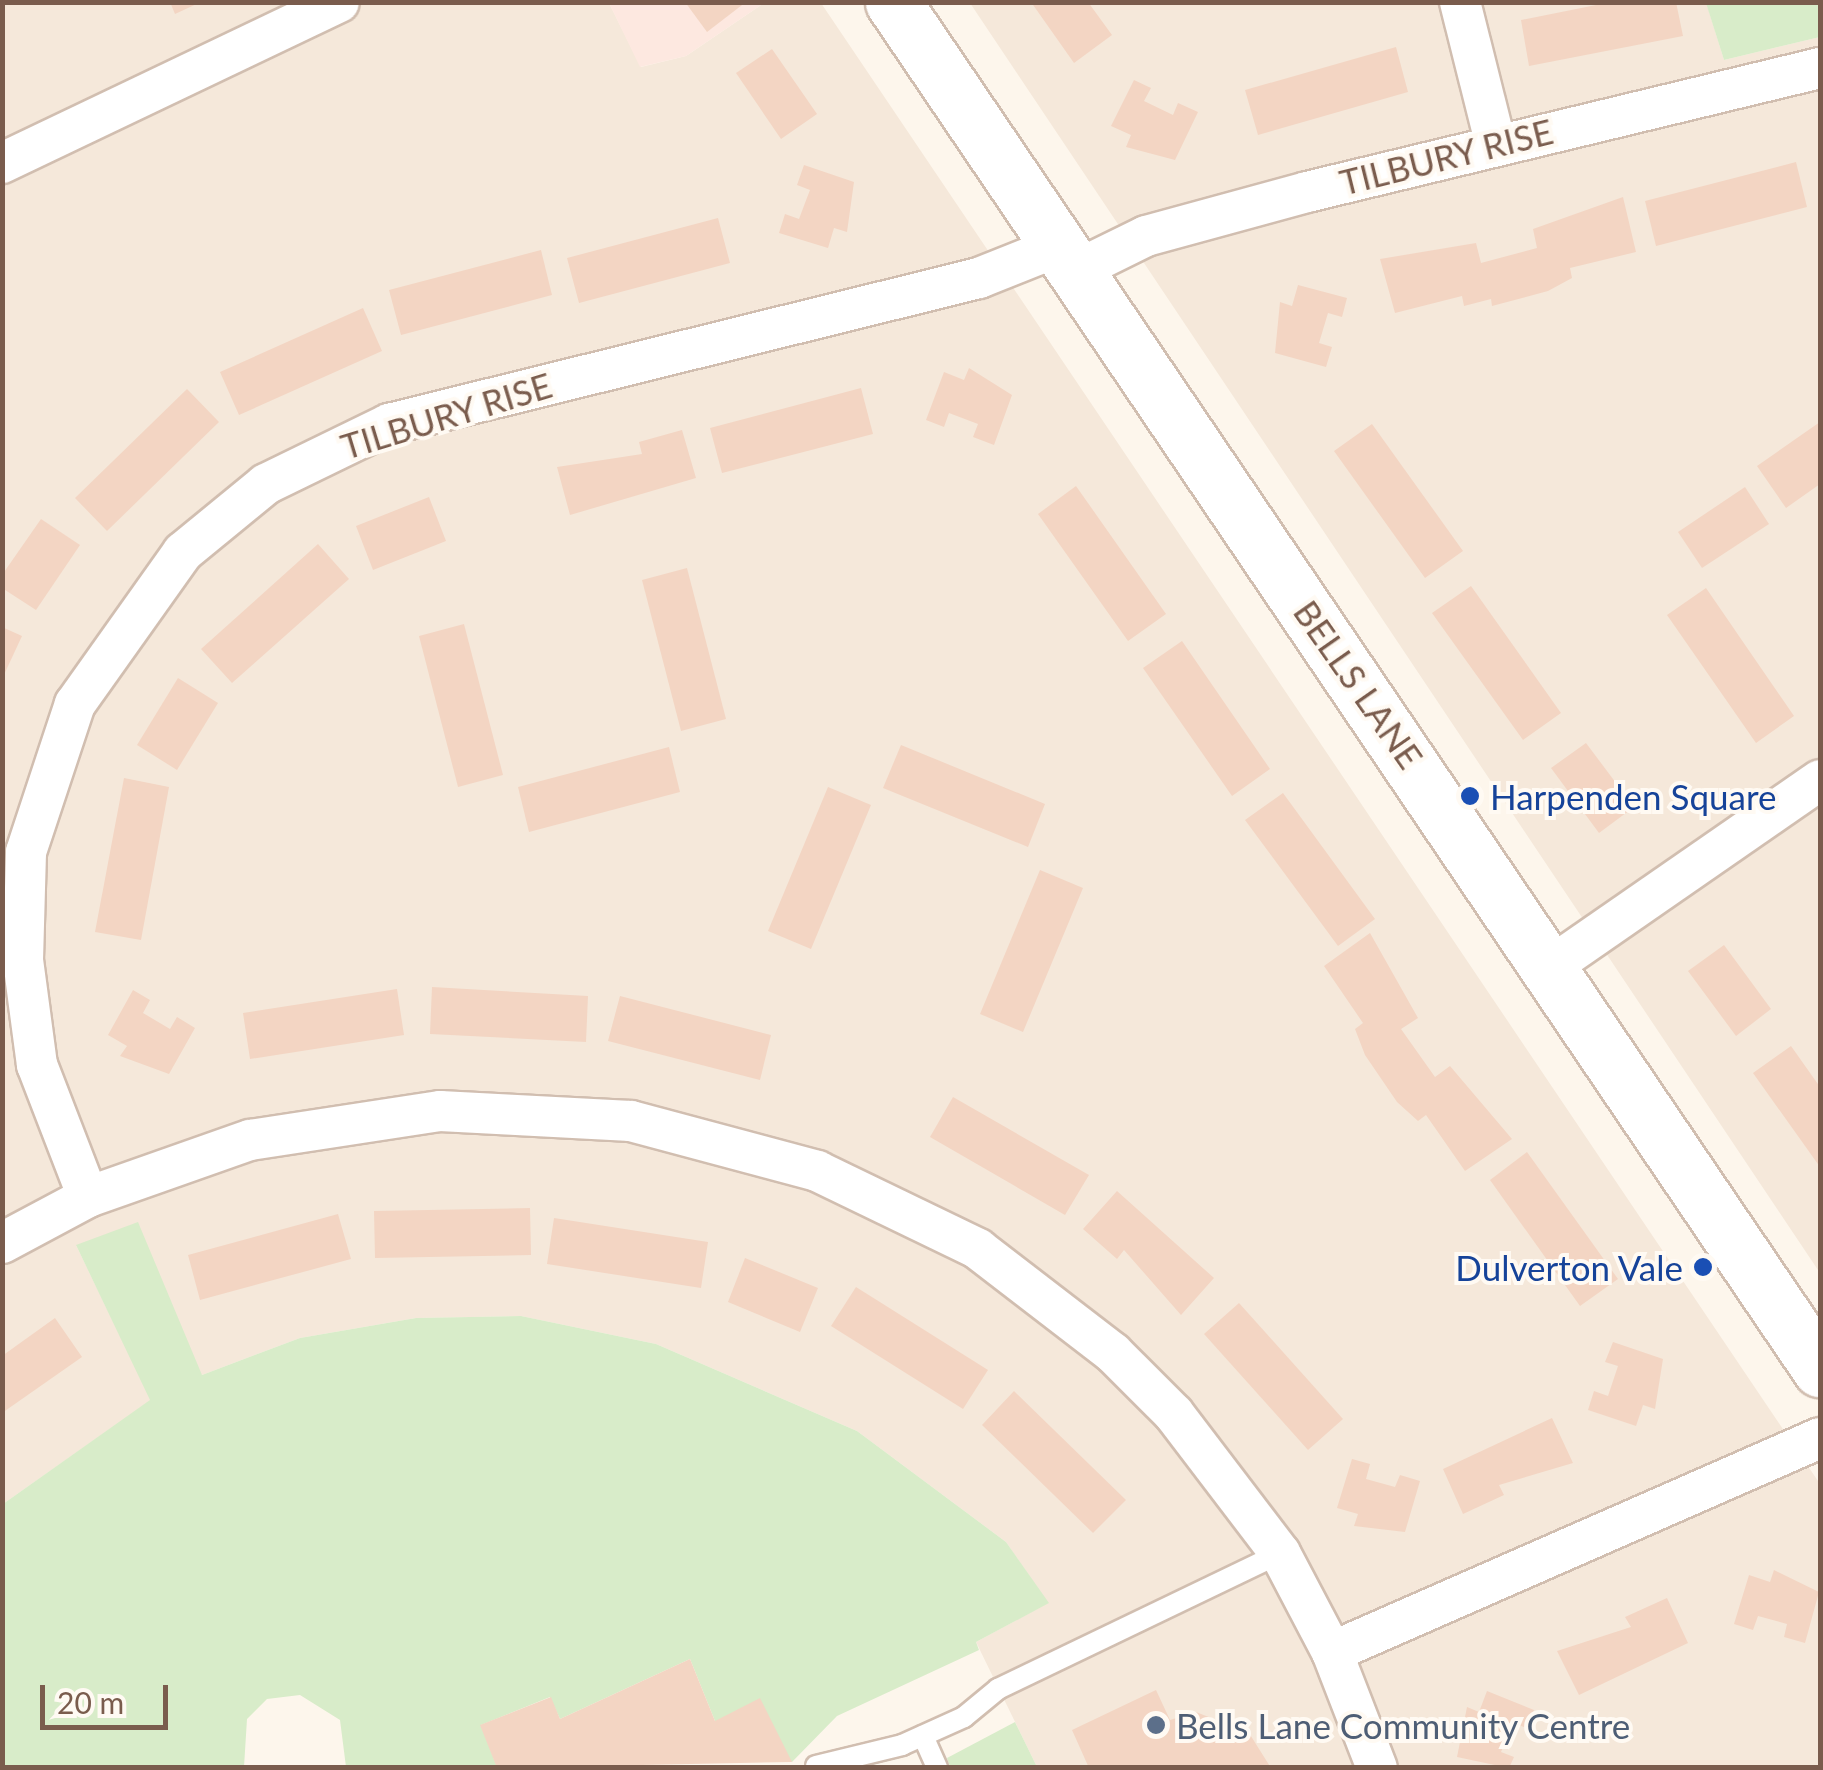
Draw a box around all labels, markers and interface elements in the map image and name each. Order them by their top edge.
street label: TILBURY RISE [1334,109,1558,203]
street label: TILBURY RISE [335,363,557,467]
street label: BELLS LANE [1286,592,1432,776]
place label: Harpenden Square [1490,775,1776,817]
marker: Harpenden Square [1459,785,1481,807]
place label: Dulverton Vale [1454,1246,1683,1288]
marker: Dulverton Vale [1692,1256,1714,1278]
scale bar [45,1665,172,1727]
text: 20 m [57,1684,124,1720]
place label: Bells Lane Community Centre [1176,1704,1631,1746]
marker: Bells Lane Community Centre [1145,1714,1167,1736]

